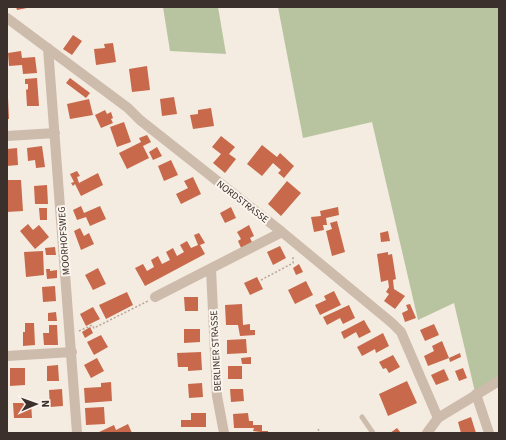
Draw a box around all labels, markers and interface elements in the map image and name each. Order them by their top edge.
street label: NORDSTRASSE [214,177,271,227]
street label: MOORHOFSWEG [55,206,73,276]
street label: BERLINER STRASSE [207,310,225,392]
north arrow [16,384,56,424]
text: N [38,400,53,408]

